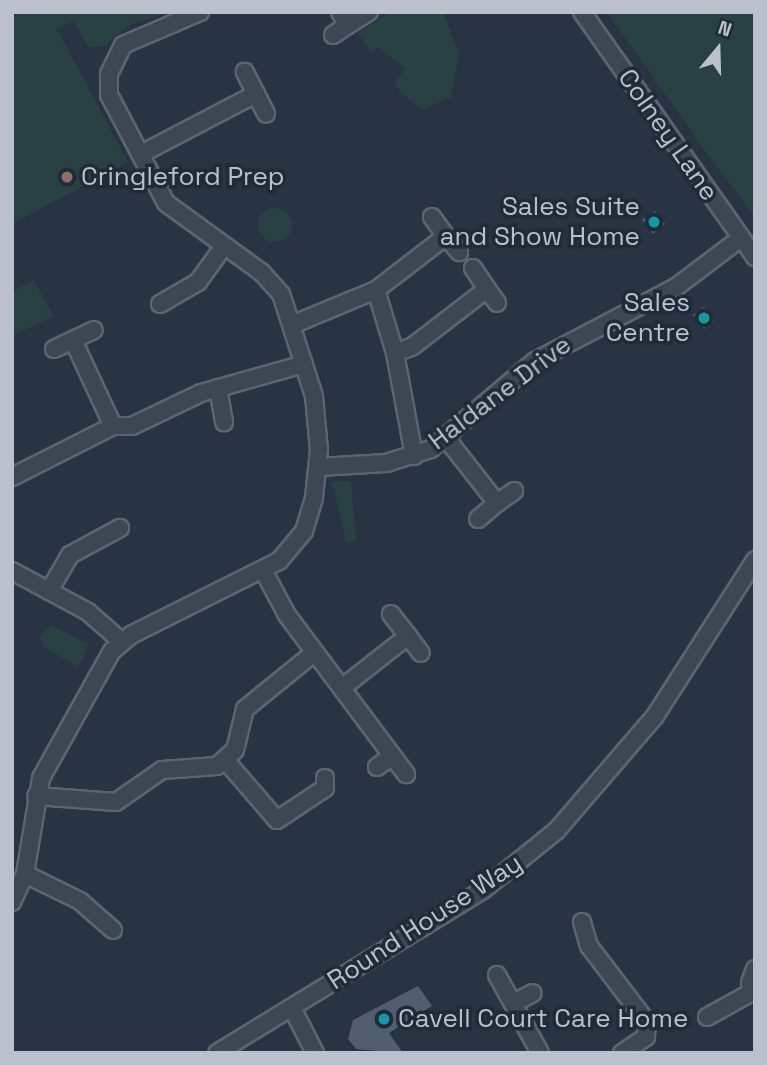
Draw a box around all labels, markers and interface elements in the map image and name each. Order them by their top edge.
north arrow [683,14,753,84]
text: N [715,15,735,43]
street label: Colney Lane [611,63,725,207]
place label: Cringleford Prep [81,161,285,193]
marker: Cringleford Prep [59,169,75,185]
place label: Sales Suite and Show Home [440,191,640,252]
marker: Sales Suite and Show Home [646,214,662,230]
place label: Sales Centre [606,287,690,348]
marker: Sales Centre [696,310,712,326]
street label: Haldane Drive [423,329,577,457]
street label: Round House Way [322,847,528,997]
place label: Cavell Court Care Home [398,1003,688,1035]
marker: Cavell Court Care Home [376,1011,392,1027]

